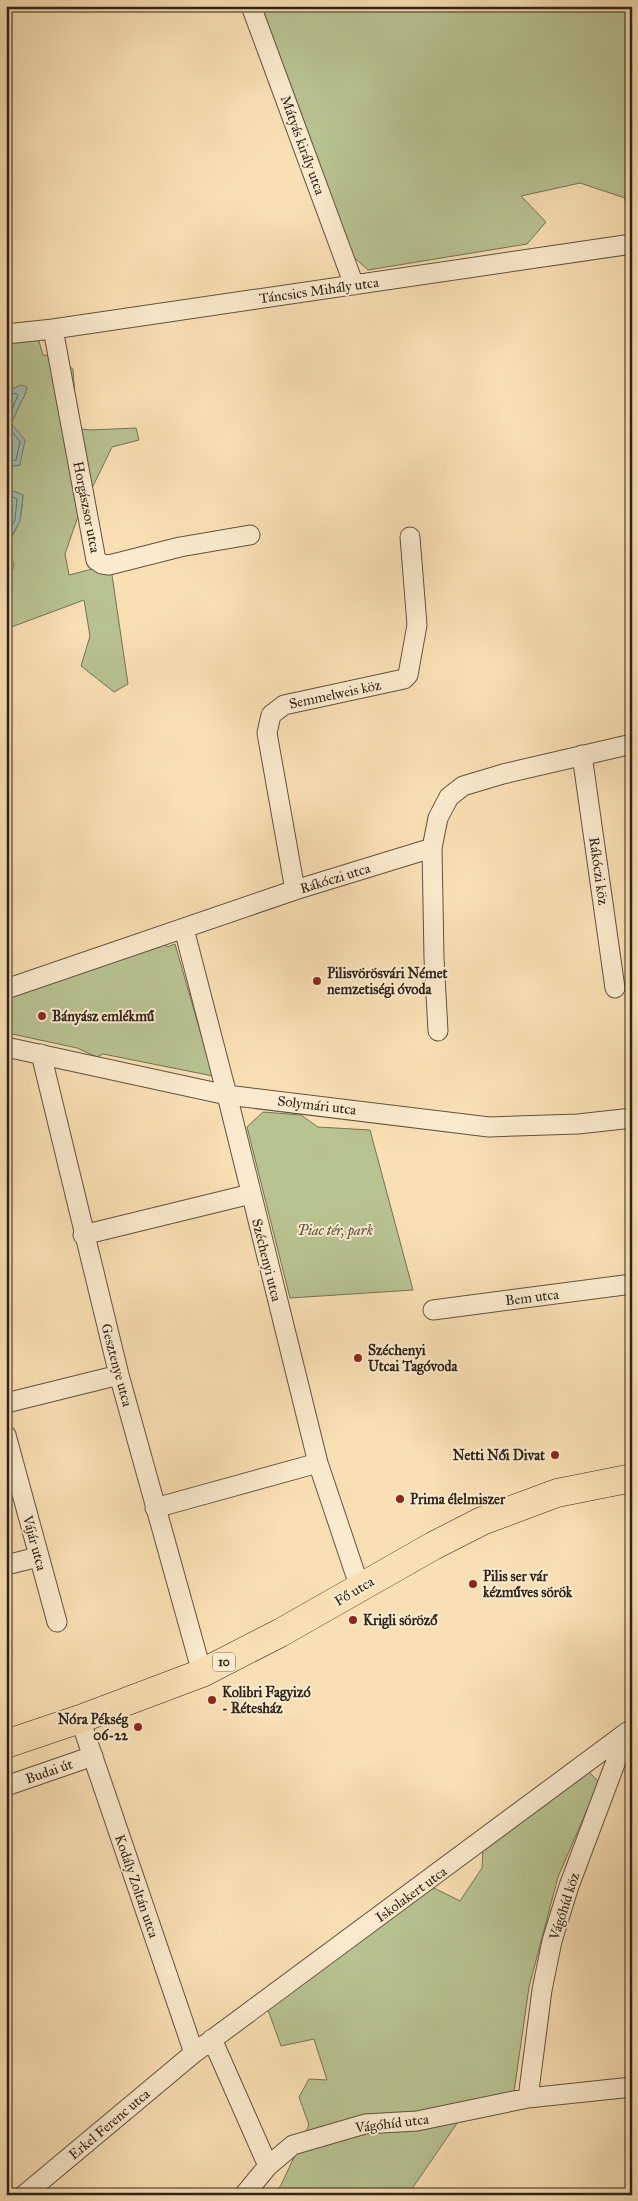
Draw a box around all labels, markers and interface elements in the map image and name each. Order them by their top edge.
street label: Mátyás király utca [277,93,328,197]
street label: Táncsics Mihály utca [258,274,380,307]
street label: Horgászsor utca [69,460,104,554]
street label: Semmelweis köz [288,676,383,713]
street label: Rákóczi köz [585,836,612,907]
street label: Rákóczi utca [298,860,372,897]
place label: Pilisvörösvári Német nemzetiségi óvoda [327,965,448,999]
marker: Pilisvörösvári Német nemzetiségi óvoda [311,975,323,987]
place label: Bányász emlékmű [52,1008,155,1026]
marker: Bányász emlékmű [36,1010,48,1022]
street label: Solymári utca [277,1092,357,1119]
street label: Széchenyi utca [248,1217,285,1303]
park label: Piac tér, park [297,1222,374,1240]
street label: Bem utca [504,1286,560,1309]
street label: Gesztenye utca [97,1322,136,1409]
place label: Széchenyi Utcai Tagóvoda [368,1342,458,1376]
marker: Széchenyi Utcai Tagóvoda [352,1352,364,1364]
place label: Netti Női Divat [453,1447,545,1464]
marker: Netti Női Divat [549,1449,561,1461]
place label: Prima élelmiszer [410,1491,506,1508]
marker: Prima élelmiszer [394,1493,406,1505]
street label: Vájár utca [19,1513,50,1573]
place label: Pilis ser vár kézműves sörök [483,1568,573,1601]
street label: Fő utca [331,1573,377,1610]
marker: Pilis ser vár kézműves sörök [467,1578,479,1590]
place label: Krigli söröző [363,1612,438,1630]
marker: Krigli söröző [347,1614,359,1626]
road number: 10 [213,1652,235,1671]
place label: Kolibri Fagyizó - Rétesház [222,1684,311,1717]
marker: Kolibri Fagyizó - Rétesház [206,1694,218,1706]
place label: Nóra Pékség 06-22 [58,1711,129,1744]
marker: Nóra Pékség 06-22 [132,1721,144,1733]
street label: Budai út [23,1755,75,1787]
street label: Kodály Zoltán utca [111,1832,162,1940]
street label: Iskolakert utca [372,1863,450,1926]
street label: Vágóhíd köz [545,1870,584,1943]
street label: Erkel Ferenc utca [65,2086,153,2163]
street label: Vágóhíd utca [353,2111,430,2137]

